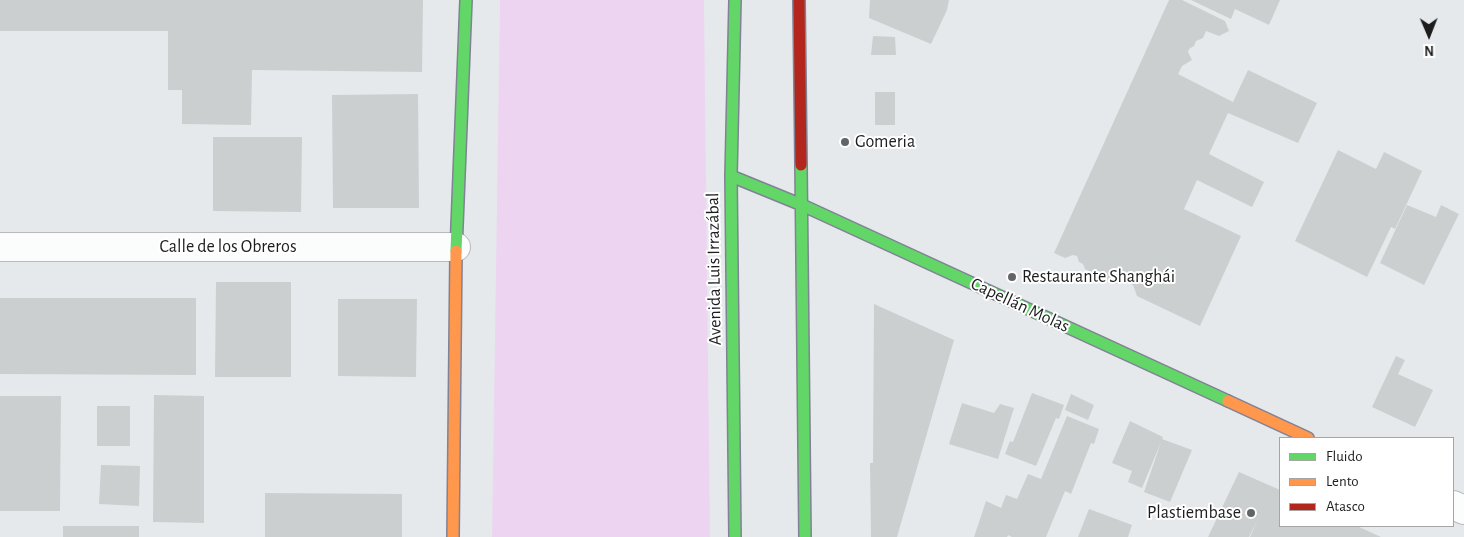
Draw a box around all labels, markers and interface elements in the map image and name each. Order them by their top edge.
north arrow [1404,10,1454,60]
text: N [1424,43,1434,57]
place label: Gomeria [855,131,915,153]
marker: Gomeria [839,136,851,148]
street label: Avenida Luis Irrazábal [702,192,726,346]
street label: Calle de los Obreros [159,236,297,258]
place label: Restaurante Shanghái [1022,266,1175,288]
marker: Restaurante Shanghái [1006,271,1018,283]
street label: Capellán Molas [967,273,1073,337]
legend [1279,437,1454,527]
text: Fluido [1326,449,1363,464]
text: Lento [1326,474,1359,489]
text: Atasco [1326,499,1365,514]
place label: Plastiembase [1147,502,1241,524]
marker: Plastiembase [1245,507,1257,519]

